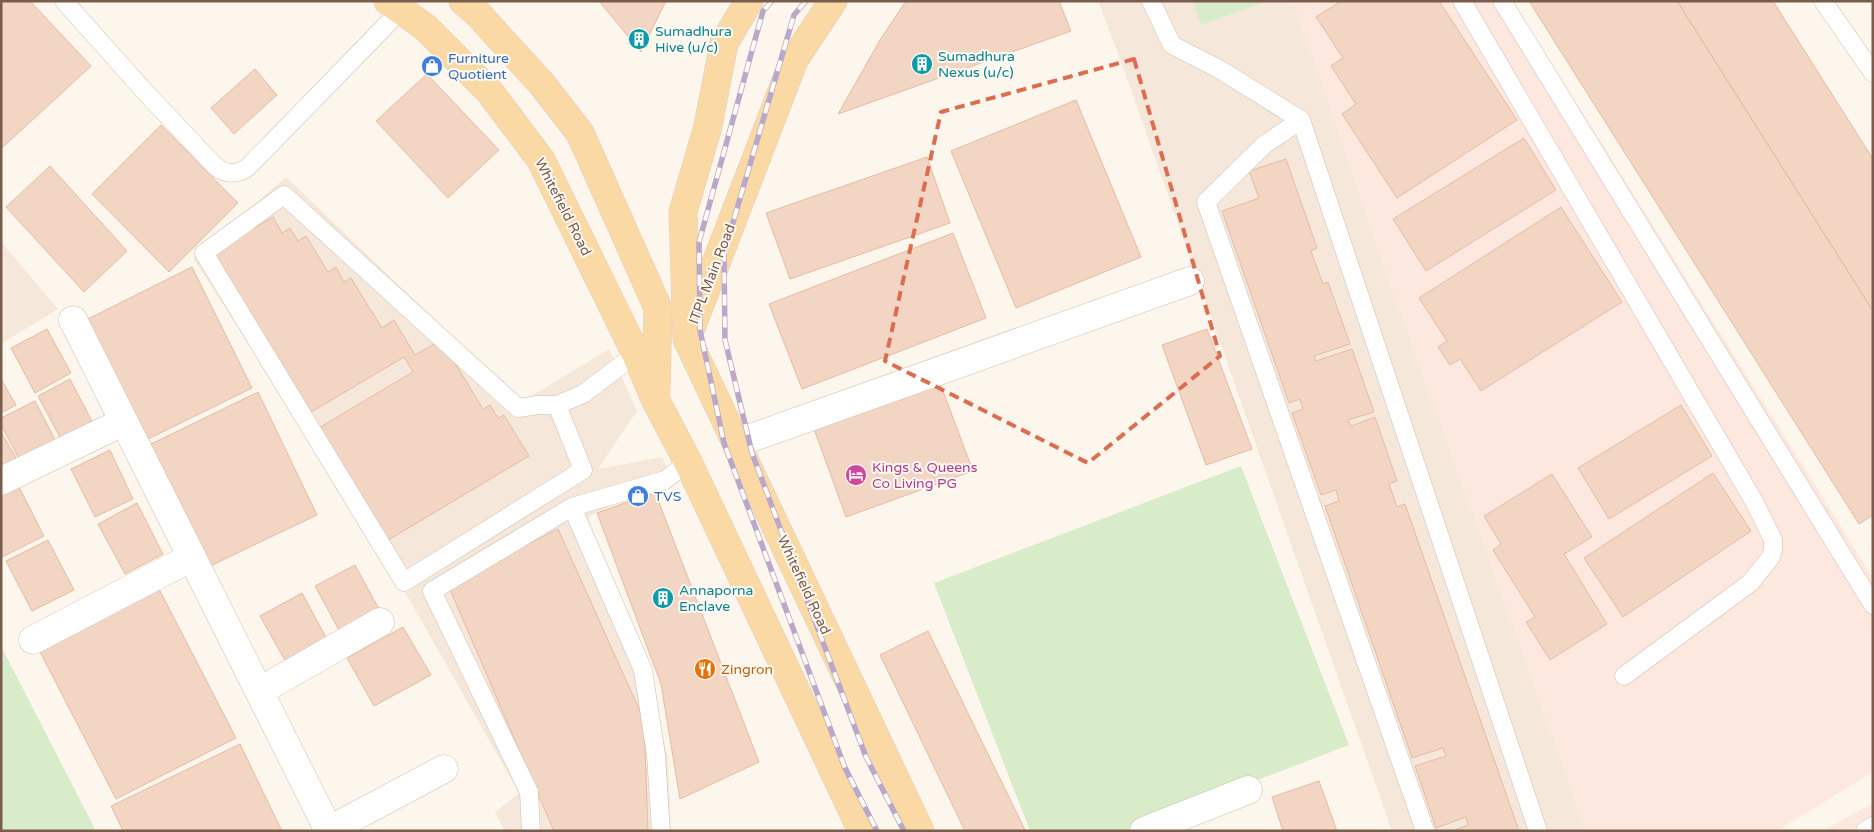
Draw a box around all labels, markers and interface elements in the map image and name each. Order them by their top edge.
place label: Sumadhura Hive (u/c) [655,23,732,56]
building icon: Sumadhura Hive (u/c) [627,27,651,51]
place label: Sumadhura Nexus (u/c) [938,48,1015,81]
place label: Furniture Quotient [448,50,509,83]
building icon: Sumadhura Nexus (u/c) [910,52,934,76]
shop icon: Furniture Quotient [420,54,444,78]
street label: Whitefield Road [531,155,595,259]
street label: ITPL Main Road [685,222,739,326]
place label: Kings & Queens Co Living PG [872,459,978,492]
hotel icon: Kings & Queens Co Living PG [844,463,868,487]
shop icon: TVS [626,484,650,508]
place label: TVS [654,488,682,505]
street label: Whitefield Road [774,533,834,637]
place label: Annaporna Enclave [679,582,753,615]
building icon: Annaporna Enclave [651,586,675,610]
restaurant icon: Zingron [693,657,717,681]
place label: Zingron [721,661,773,678]

